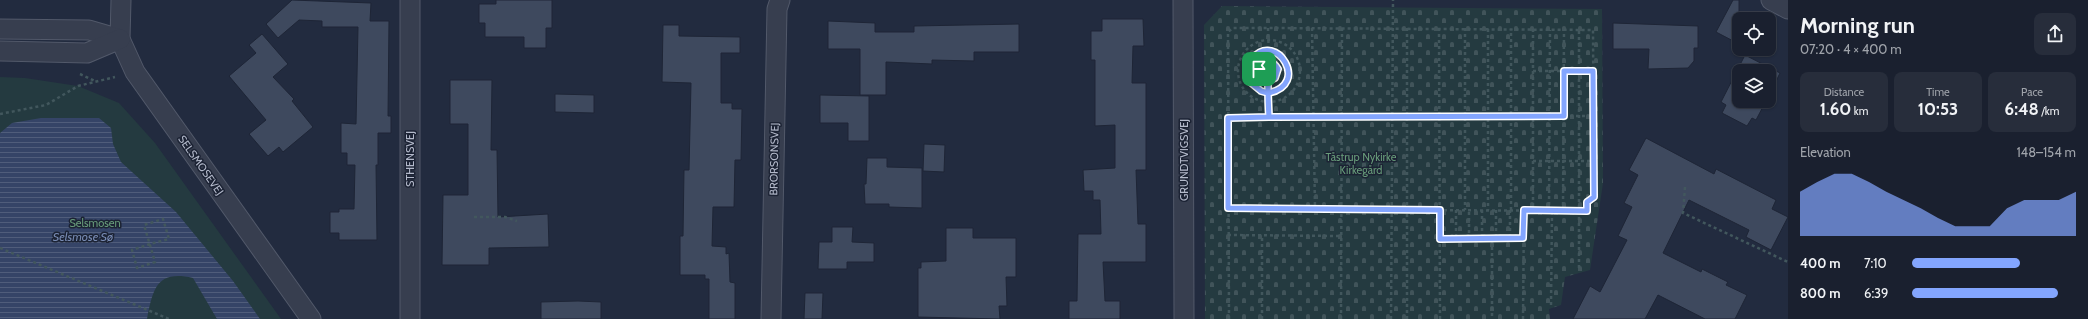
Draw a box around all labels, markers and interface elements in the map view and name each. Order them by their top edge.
map controls [1732,12,1776,108]
button: locate [1732,12,1776,56]
text: Morning run [1800,12,1915,39]
button: share [2034,13,2076,55]
text: 07:20 · 4 × 400 m [1800,41,1902,57]
pin [1242,52,1276,86]
icon: arrive [1248,58,1270,80]
button: layers [1732,64,1776,108]
text: Distance [1824,85,1864,99]
text: Time [1926,85,1950,99]
text: Pace [2021,85,2043,99]
text: 1.60 [1820,99,1851,119]
text: 10:53 [1918,99,1958,119]
text: 6:48 [2005,99,2039,119]
text: km [1851,104,1868,118]
text: /km [2039,104,2059,118]
street label: GRUNDTVIGSVEJ [1177,119,1191,201]
street label: BRORSONSVEJ [766,122,782,196]
street label: STHENSVEJ [403,131,417,187]
street label: SELSMOSEVEJ [175,132,227,198]
text: Elevation [1800,144,1851,160]
text: 148–154 m [2016,144,2076,160]
park label: Tåstrup Nykirke Kirkegård [1326,150,1397,177]
park label: Selsmosen [69,216,121,230]
water label: Selsmose Sø [53,229,114,244]
text: 400 m [1800,255,1841,271]
text: 7:10 [1864,255,1887,271]
text: 800 m [1800,285,1840,301]
text: 6:39 [1864,285,1889,301]

